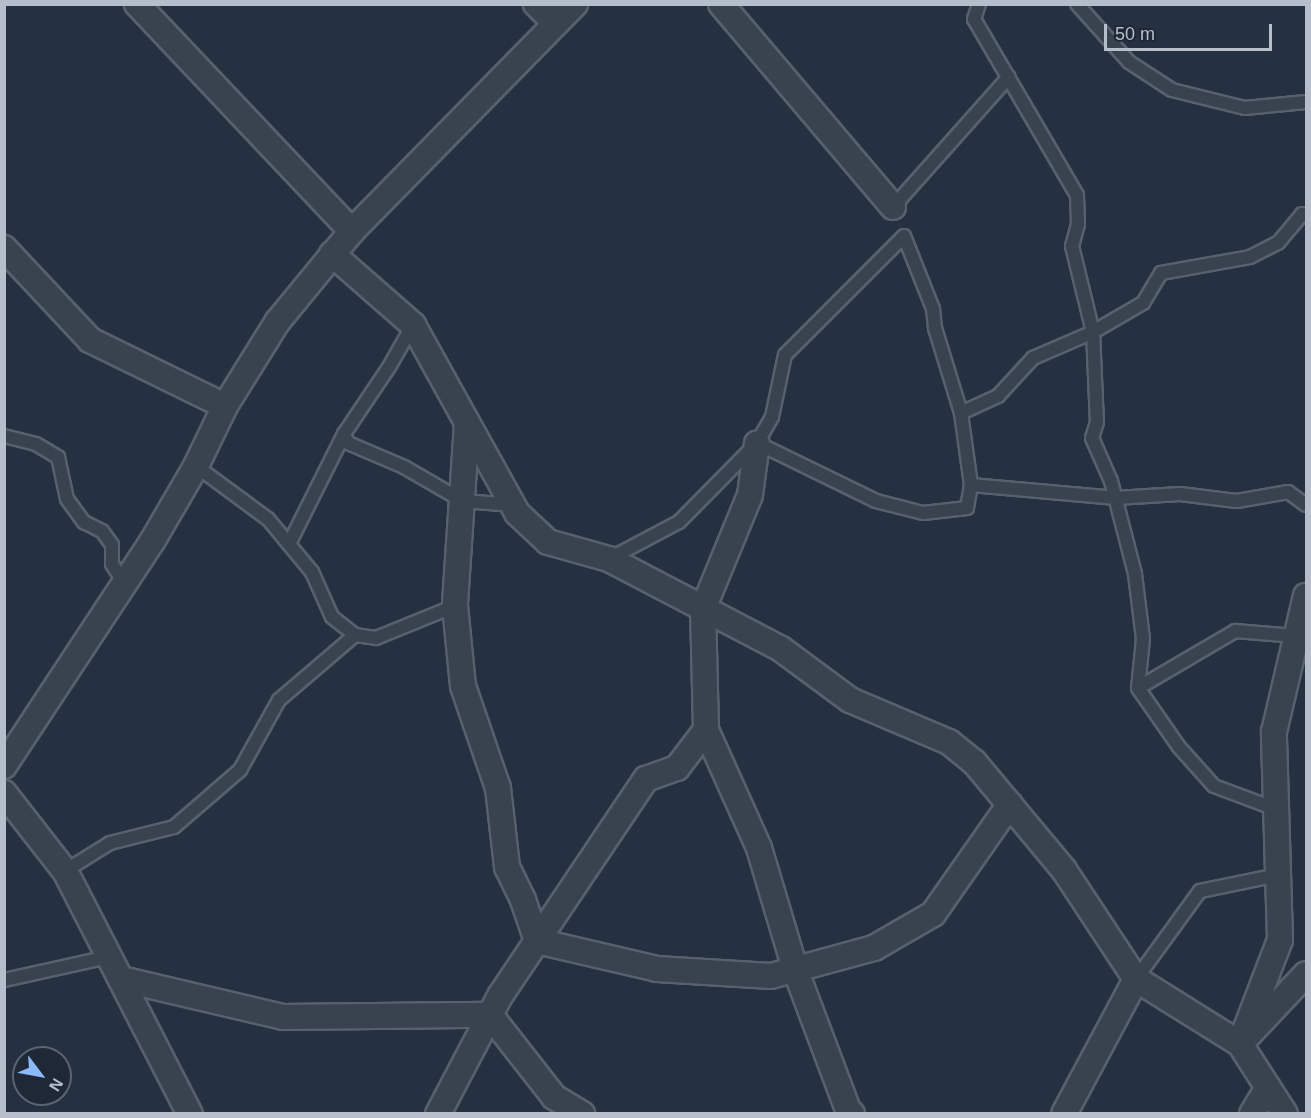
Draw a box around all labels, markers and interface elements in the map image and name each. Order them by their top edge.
scale bar [1107,12,1275,50]
text: 50 m [1115,24,1155,44]
north arrow [12,1046,72,1106]
text: N [46,1075,66,1094]

